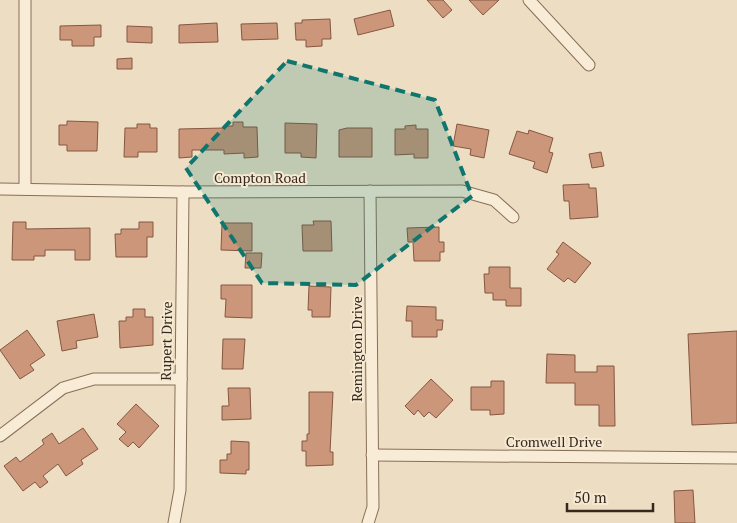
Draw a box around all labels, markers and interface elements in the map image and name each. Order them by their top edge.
street label: Compton Road [214,168,306,187]
street label: Remington Drive [347,296,366,402]
street label: Rupert Drive [156,301,176,381]
street label: Cromwell Drive [506,432,602,451]
scale bar [567,480,653,512]
text: 50 m [574,487,607,507]

